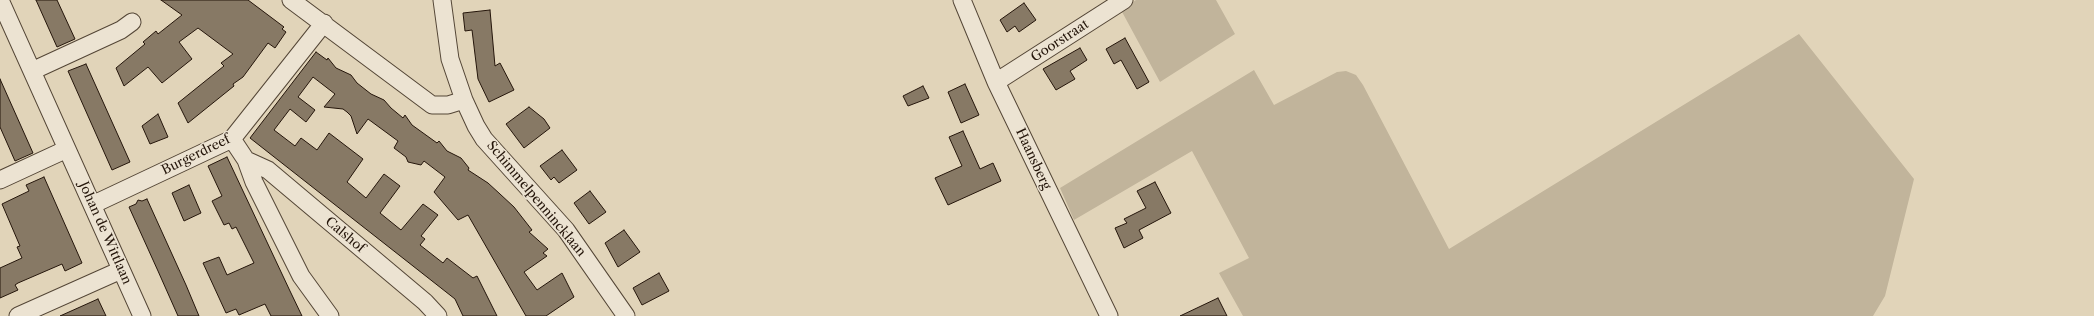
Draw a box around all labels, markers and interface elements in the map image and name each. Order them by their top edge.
street label: Goorstraat [1028,17,1092,65]
street label: Haansberg [1012,126,1054,192]
street label: Burgerdreef [159,132,233,178]
street label: Schimmelpennincklaan [483,138,589,260]
street label: Johan de Wittlaan [75,179,135,287]
street label: Calshof [322,214,368,256]

